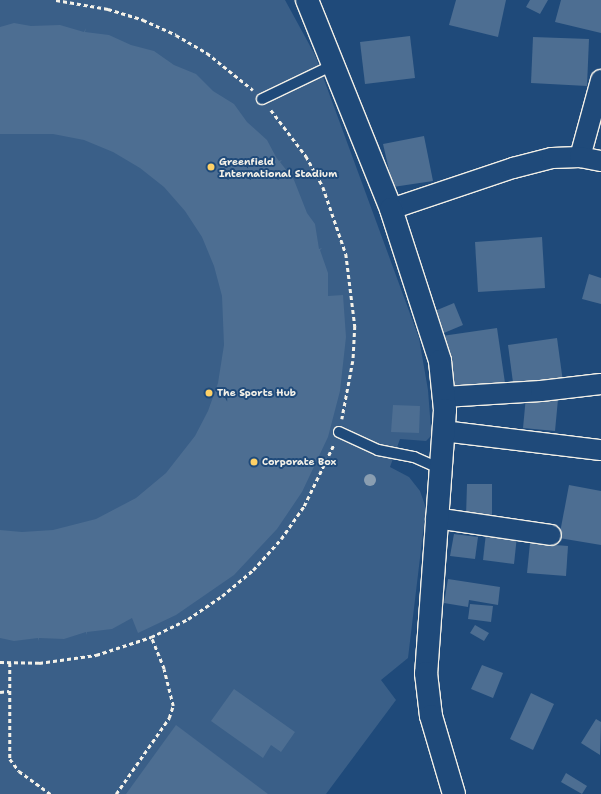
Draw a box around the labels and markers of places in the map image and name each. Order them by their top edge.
place label: Greenfield International Stadium [219,155,337,178]
marker: Greenfield International Stadium [206,162,216,172]
place label: The Sports Hub [217,387,296,399]
marker: The Sports Hub [204,388,214,398]
place label: Corporate Box [262,456,336,468]
marker: Corporate Box [249,457,259,467]

